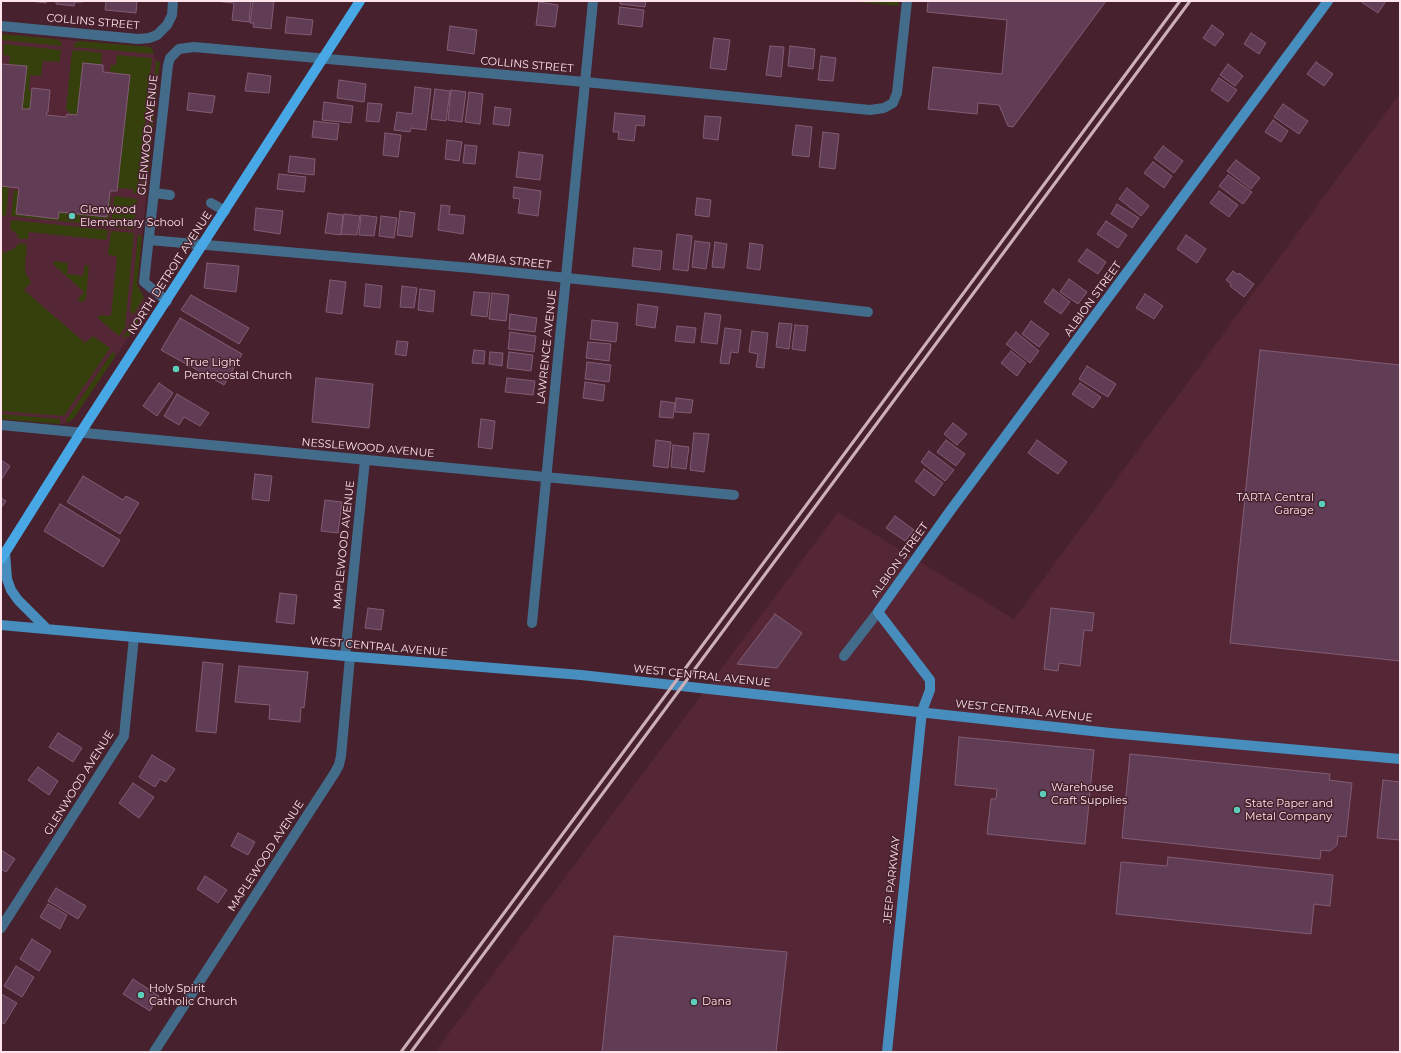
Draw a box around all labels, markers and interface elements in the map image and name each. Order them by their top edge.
street label: COLLINS STREET [46,11,140,33]
street label: COLLINS STREET [480,54,574,76]
street label: GLENWOOD AVENUE [135,74,161,196]
place label: Glenwood Elementary School [80,203,184,229]
street label: NORTH DETROIT AVENUE [125,209,215,337]
marker: Glenwood Elementary School [67,211,77,221]
street label: AMBIA STREET [468,250,552,272]
street label: ALBION STREET [1062,259,1124,339]
street label: LAWRENCE AVENUE [534,289,560,405]
place label: True Light Pentecostal Church [184,356,292,382]
marker: True Light Pentecostal Church [171,364,181,374]
street label: NESSLEWOOD AVENUE [301,436,435,460]
street label: MAPLEWOOD AVENUE [331,480,357,610]
place label: TARTA Central Garage [1236,491,1314,517]
marker: TARTA Central Garage [1317,499,1327,509]
street label: ALBION STREET [869,520,931,600]
street label: WEST CENTRAL AVENUE [310,634,448,660]
street label: WEST CENTRAL AVENUE [633,662,771,690]
street label: WEST CENTRAL AVENUE [955,697,1093,725]
street label: GLENWOOD AVENUE [41,728,117,838]
place label: Warehouse Craft Supplies [1051,781,1127,807]
marker: Warehouse Craft Supplies [1038,789,1048,799]
place label: State Paper and Metal Company [1245,797,1333,823]
street label: MAPLEWOOD AVENUE [225,798,307,914]
marker: State Paper and Metal Company [1232,805,1242,815]
street label: JEEP PARKWAY [881,836,903,924]
place label: Holy Spirit Catholic Church [149,982,237,1008]
marker: Holy Spirit Catholic Church [136,990,146,1000]
place label: Dana [702,995,732,1009]
marker: Dana [689,997,699,1007]

